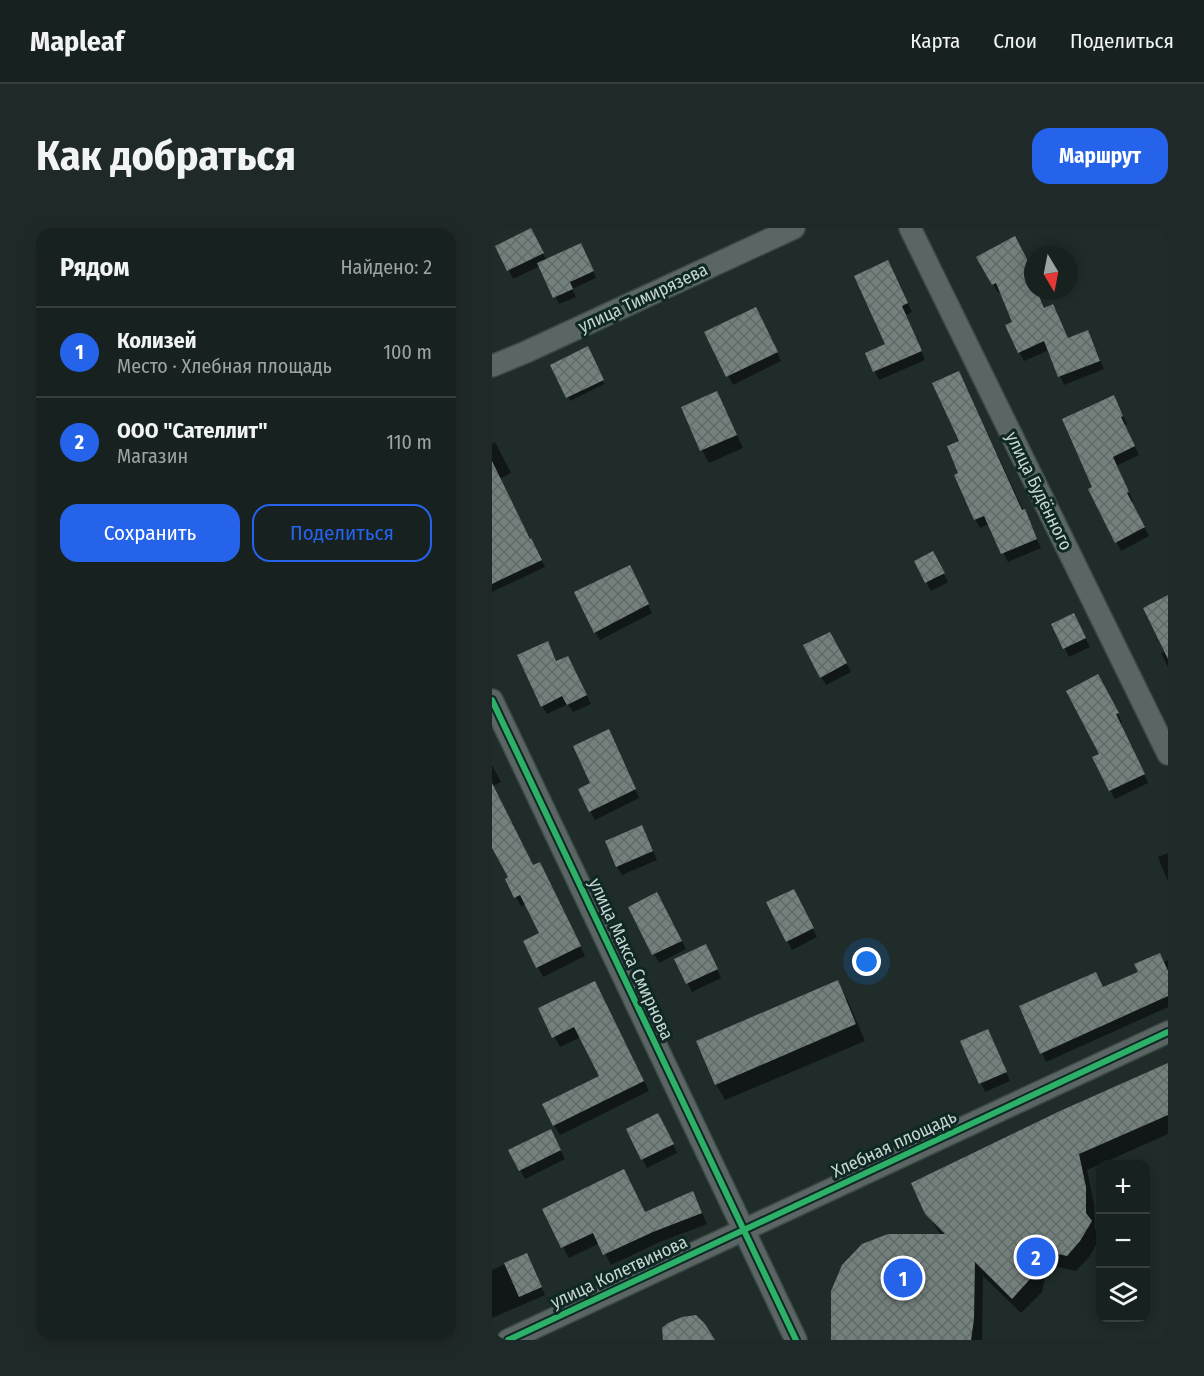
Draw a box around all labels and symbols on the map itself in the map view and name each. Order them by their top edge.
north arrow [1024,246,1078,300]
street label: улица Тимирязева [575,258,711,338]
street label: улица Будённого [1001,428,1077,554]
street label: улица Макса Смирнова [584,875,678,1044]
your location [852,947,881,976]
street label: Хлебная площадь [828,1105,960,1183]
street label: улица Колетвинова [547,1231,691,1313]
pin: 2 [1016,1234,1056,1280]
pin: 1 [884,1256,922,1300]

